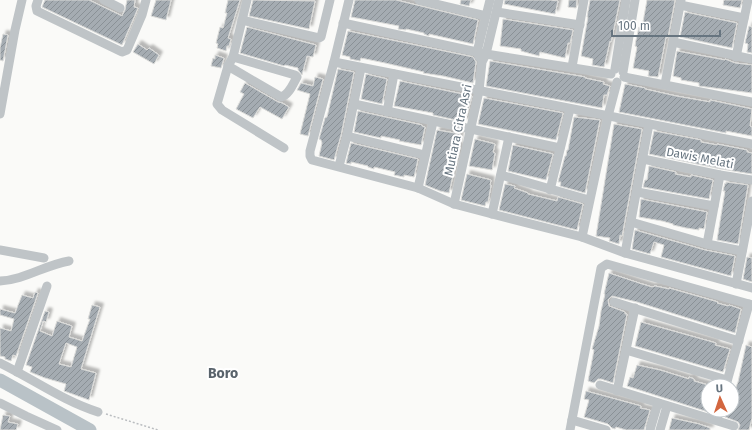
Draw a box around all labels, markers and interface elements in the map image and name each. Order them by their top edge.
scale bar [612,12,720,38]
text: 100 m [618,19,650,33]
street label: Mutiara Citra Asri [441,83,475,177]
street label: Dawis Melati [665,145,735,171]
district label: Boro [208,365,238,382]
north arrow [700,378,740,418]
text: U [716,382,723,395]

